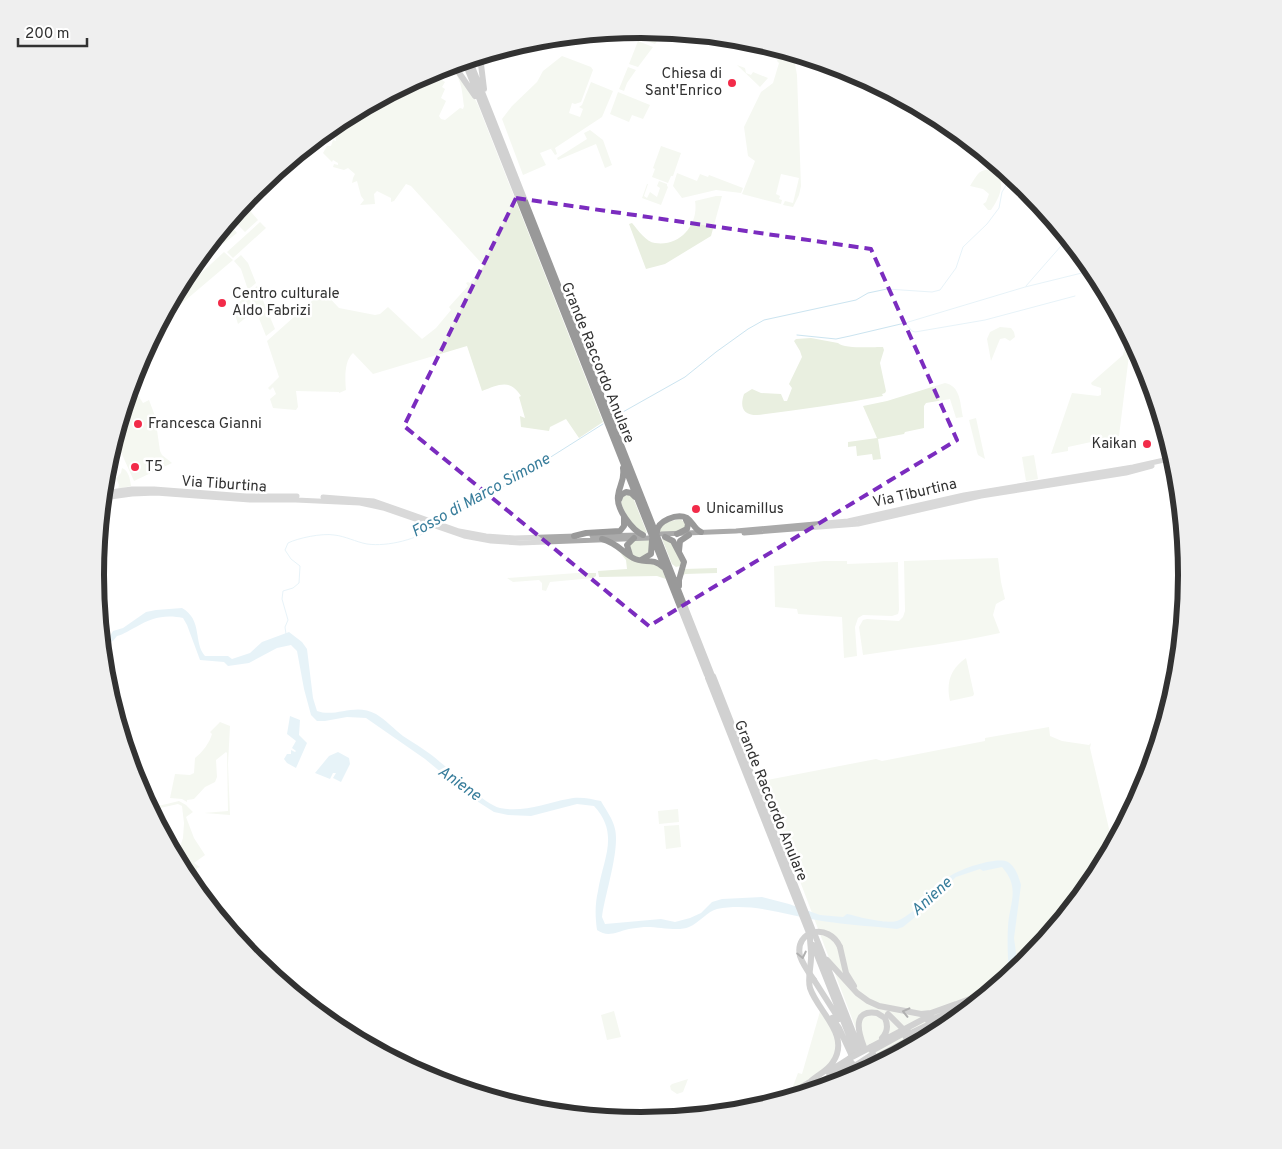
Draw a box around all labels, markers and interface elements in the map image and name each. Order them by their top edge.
scale bar [18,15,86,47]
text: 200 m [25,25,70,44]
place label: Chiesa di Sant'Enrico [645,65,722,101]
marker: Chiesa di Sant'Enrico [726,77,738,89]
street label: Grande Raccordo Anulare [556,280,638,446]
place label: Centro culturale Aldo Fabrizi [232,285,340,321]
marker: Centro culturale Aldo Fabrizi [216,297,228,309]
place label: Francesca Gianni [148,415,262,434]
marker: Francesca Gianni [132,418,144,430]
place label: Kaikan [1092,435,1137,454]
marker: Kaikan [1141,438,1153,450]
water label: Fosso di Marco Simone [408,449,555,542]
place label: T5 [145,458,163,477]
marker: T5 [129,461,141,473]
street label: Via Tiburtina [181,473,267,497]
street label: Via Tiburtina [871,475,959,513]
place label: Unicamillus [706,500,784,519]
marker: Unicamillus [690,503,702,515]
street label: Grande Raccordo Anulare [729,718,811,884]
water label: Aniene [433,762,485,806]
water label: Aniene [907,873,957,921]
one-way arrow [796,951,807,960]
one-way arrow [902,1007,911,1018]

